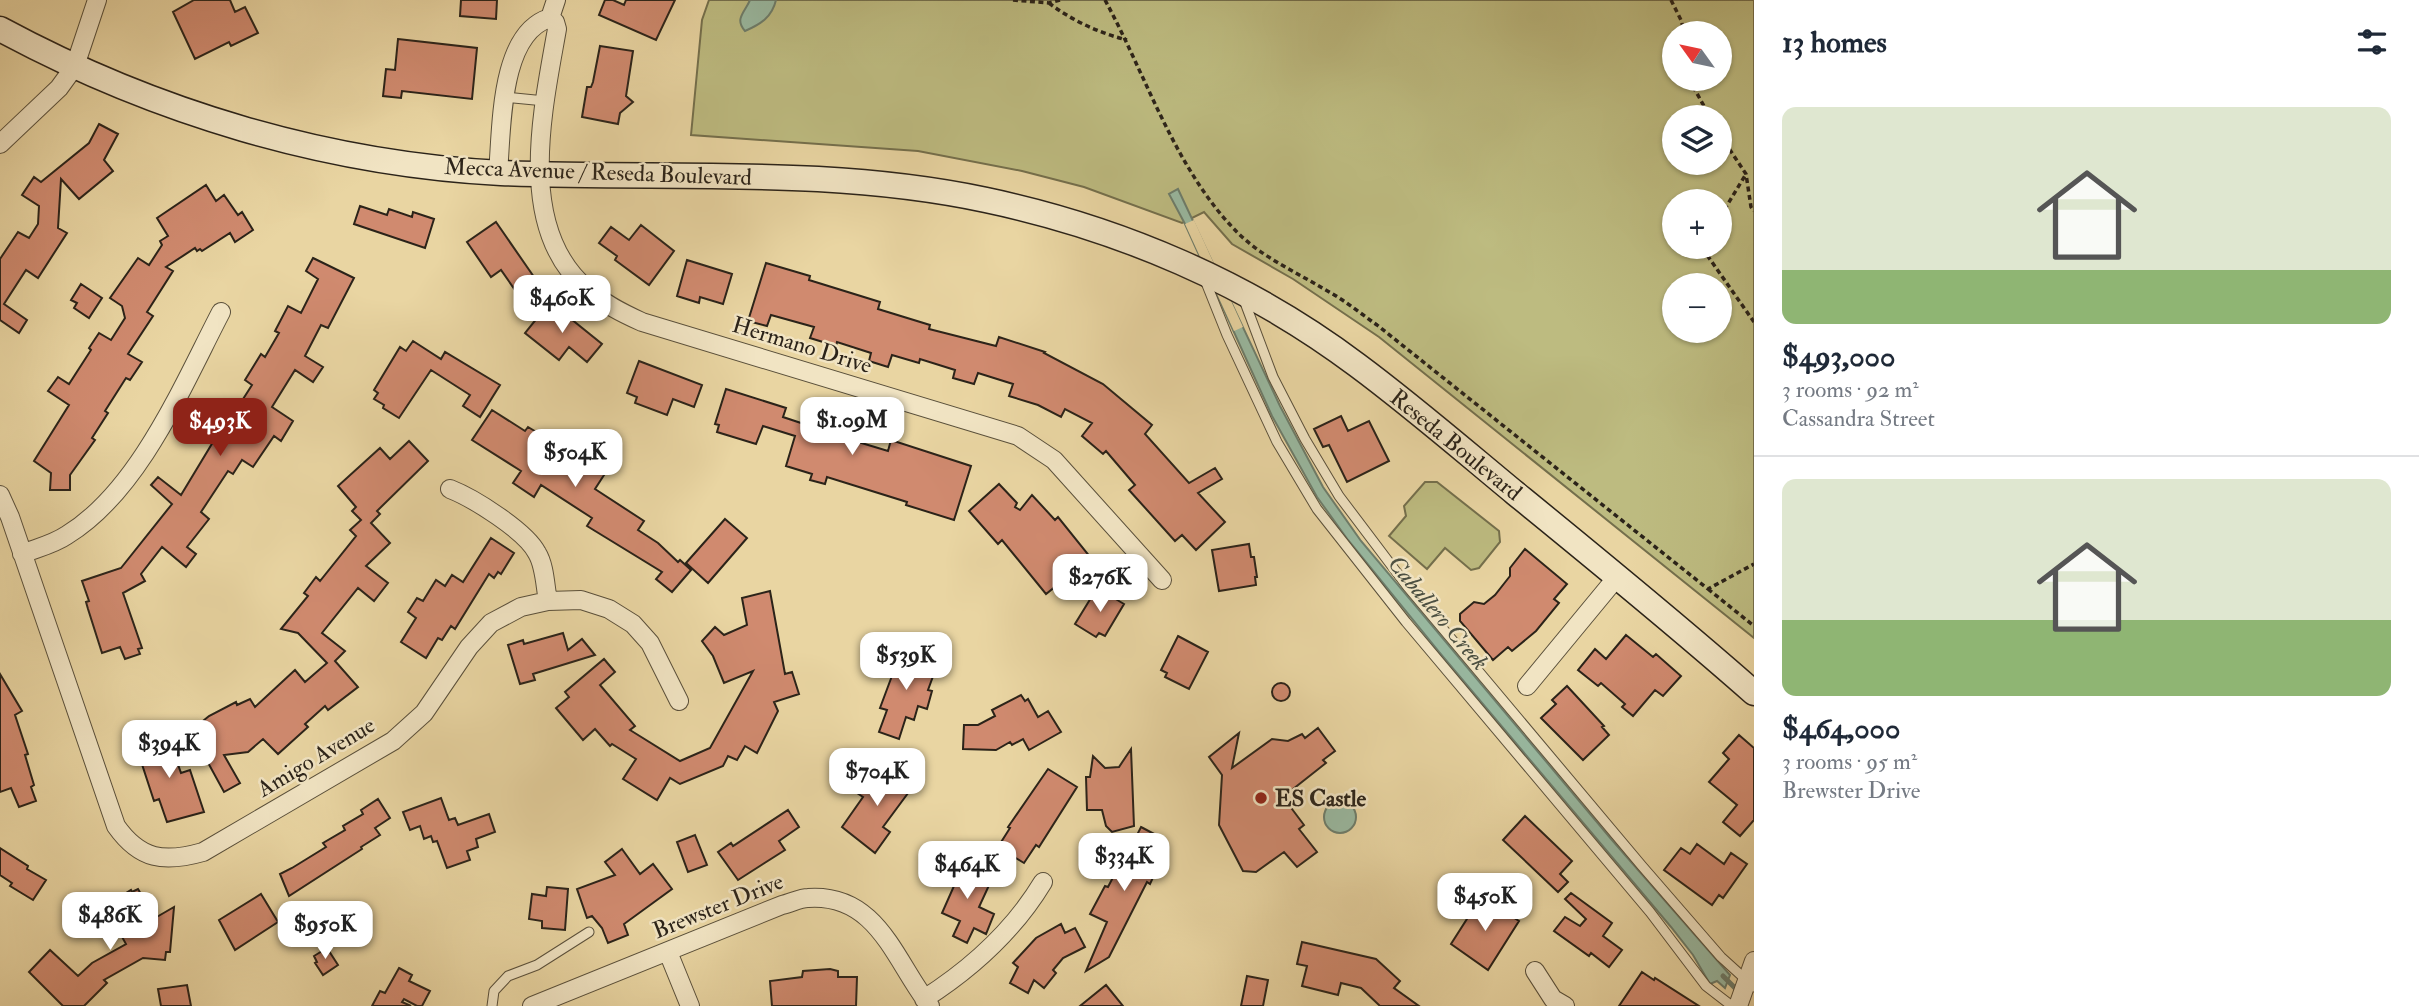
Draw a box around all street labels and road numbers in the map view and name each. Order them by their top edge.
street label: Mecca Avenue / Reseda Boulevard [444,152,752,192]
street label: Hermano Drive [729,310,876,380]
street label: Reseda Boulevard [1384,383,1528,507]
street label: Amigo Avenue [251,710,381,804]
street label: Brewster Drive [648,867,788,945]

